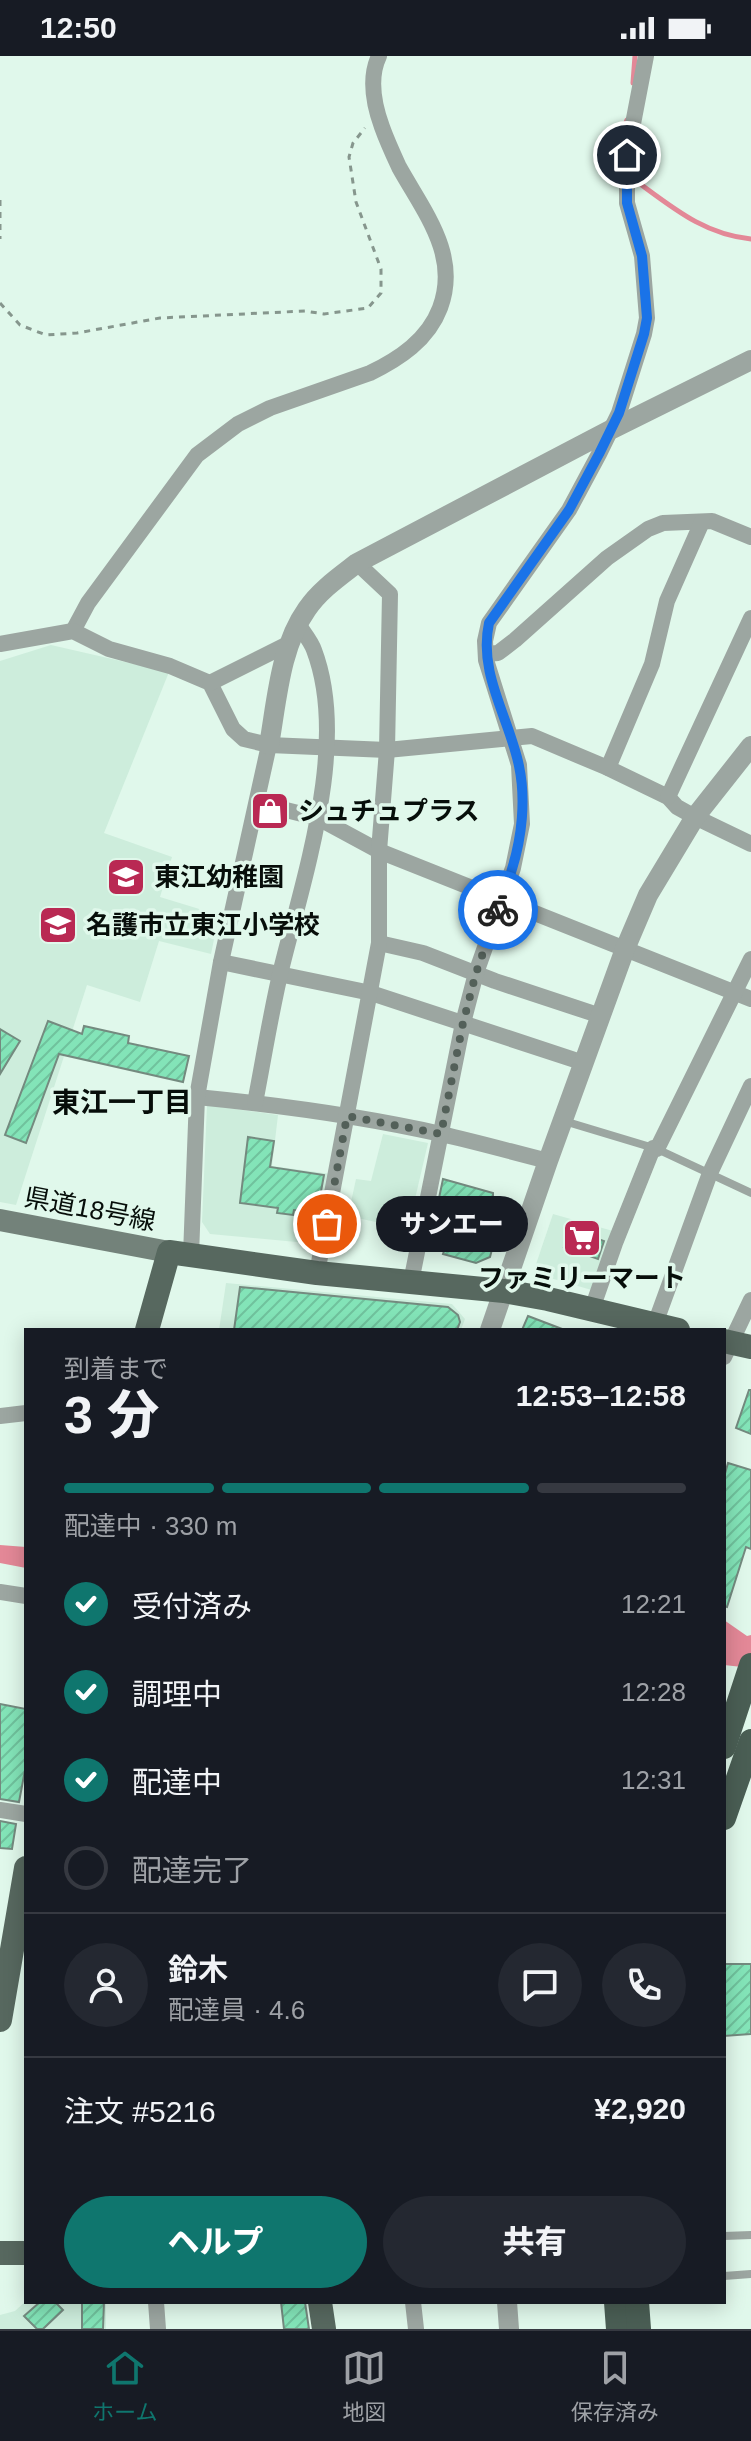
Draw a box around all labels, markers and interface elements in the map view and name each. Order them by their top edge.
text: 12:50 [40,11,117,44]
pin [593,121,661,189]
icon: home [605,133,649,177]
shop icon: シュチュプラス [249,790,291,832]
place label: シュチュプラス [298,796,479,826]
school or university icon: 東江幼稚園 [105,856,147,898]
place label: 東江幼稚園 [154,862,284,892]
courier [458,870,538,950]
icon: bike [476,888,520,932]
school or university icon: 名護市立東江小学校 [37,904,79,946]
place label: 名護市立東江小学校 [86,910,320,940]
district label: 東江一丁目 [52,1087,192,1118]
street label: 県道18号線 [22,1182,158,1236]
pin [293,1190,361,1258]
callout: サンエー [375,1196,527,1252]
icon: bag [305,1202,349,1246]
text: サンエー [400,1209,504,1239]
supermarket icon: ファミリーマート [561,1217,603,1259]
place label: ファミリーマート [478,1263,686,1293]
text: 到着まで [64,1354,168,1384]
text: 12:53–12:58 [516,1379,686,1412]
text: 3 分 [64,1386,159,1444]
text: 配達中 · 330 m [64,1511,237,1541]
icon: check [64,1582,108,1626]
text: 12:21 [621,1589,686,1619]
text: 受付済み [132,1590,252,1623]
icon: check [64,1670,108,1714]
text: 12:28 [621,1677,686,1707]
text: 調理中 [132,1678,222,1711]
icon: check [64,1758,108,1802]
text: 12:31 [621,1765,686,1795]
text: 配達中 [132,1766,222,1799]
text: 配達完了 [132,1854,252,1887]
button: person [64,1943,148,2027]
button: chat [498,1943,582,2027]
button: phone [602,1943,686,2027]
text: 鈴木 [168,1953,228,1986]
text: 配達員 · 4.6 [168,1995,305,2025]
text: ¥2,920 [594,2092,686,2125]
text: 注文 #5216 [64,2095,216,2128]
button: ヘルプ [64,2196,367,2288]
button: 共有 [383,2196,686,2288]
tab: ホーム [92,2346,158,2426]
tab: 地図 [342,2346,386,2426]
tab: 保存済み [571,2346,659,2426]

